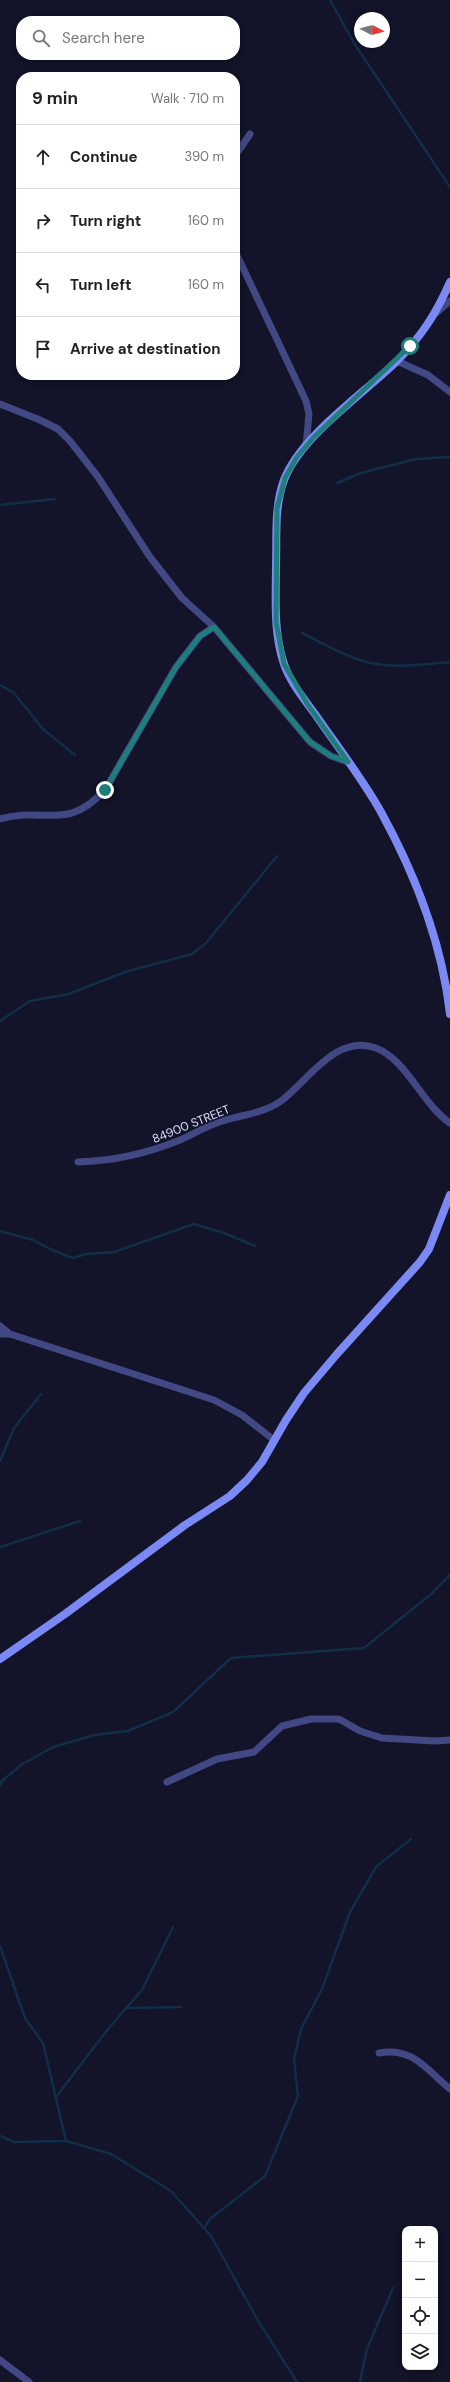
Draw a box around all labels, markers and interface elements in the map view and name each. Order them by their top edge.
north arrow [354,12,390,48]
search box [16,16,240,60]
icon: search [30,27,52,49]
text: Search here [62,28,145,48]
text: 9 min [32,87,78,109]
text: Walk · 710 m [151,90,224,107]
icon: ahead [32,146,54,168]
text: Continue [70,147,138,167]
text: 390 m [185,148,224,165]
icon: right [32,210,54,232]
text: Turn right [70,211,141,231]
text: 160 m [188,212,224,229]
icon: left [32,274,54,296]
text: Turn left [70,275,131,295]
text: 160 m [188,276,224,293]
route start [401,337,419,355]
icon: arrive [32,338,54,360]
text: Arrive at destination [70,339,221,359]
route end [96,781,114,799]
street label: 84900 STREET [150,1101,233,1147]
map controls [402,2226,438,2370]
button: + [402,2226,438,2262]
button: − [402,2262,438,2298]
button: locate [402,2298,438,2334]
button: layers [402,2334,438,2370]

